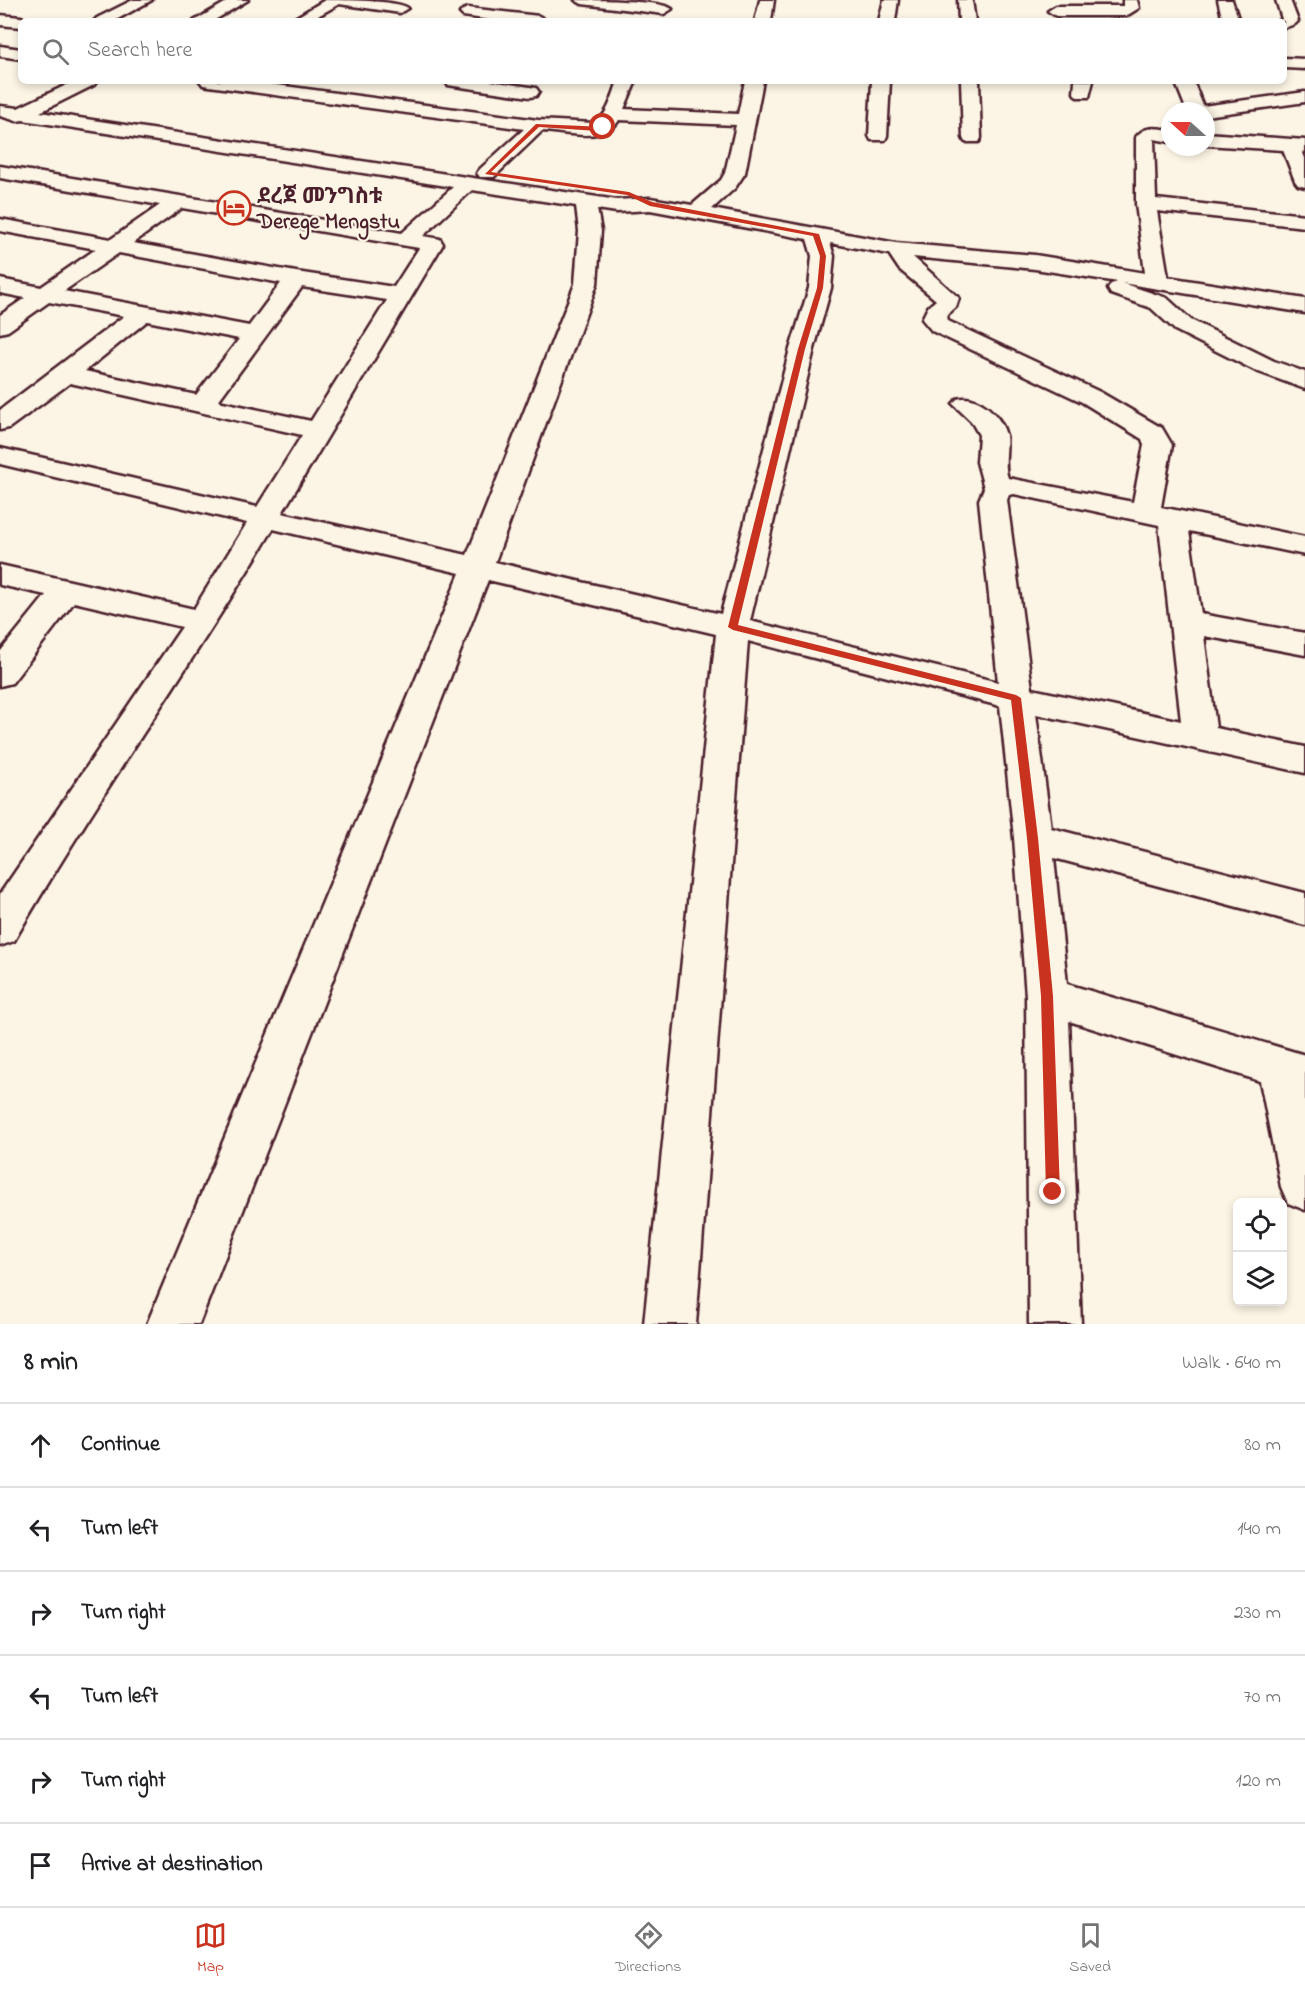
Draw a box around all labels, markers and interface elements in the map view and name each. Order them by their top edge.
search box [18,18,1287,84]
icon: search [39,35,72,68]
text: Search here [87,35,192,67]
north arrow [1161,102,1215,156]
route start [589,113,615,139]
place label: ደረጀ መንግስቱ Derege Mengstu [256,182,400,240]
hotel icon: ደረጀ መንግስቱ Derege Mengstu [216,190,252,226]
route end [1039,1178,1065,1204]
map controls [1233,1198,1287,1306]
button: locate [1233,1198,1287,1252]
button: layers [1233,1252,1287,1306]
text: 8 min [24,1344,78,1382]
text: Walk · 640 m [1182,1349,1281,1378]
icon: ahead [24,1429,57,1462]
text: Continue [81,1429,160,1461]
text: 80 m [1244,1431,1281,1460]
icon: left [24,1513,57,1546]
text: Turn left [81,1513,158,1545]
text: 140 m [1237,1515,1281,1544]
icon: right [24,1597,57,1630]
text: Turn right [81,1597,166,1629]
text: 230 m [1234,1599,1281,1628]
icon: left [24,1681,57,1714]
text: Turn left [81,1681,158,1713]
text: 70 m [1244,1683,1281,1712]
icon: right [24,1765,57,1798]
text: Turn right [81,1765,166,1797]
text: 120 m [1236,1767,1281,1796]
icon: arrive [24,1849,57,1882]
text: Arrive at destination [81,1849,263,1881]
tab: Map [194,1919,227,1979]
tab: Directions [615,1919,681,1979]
tab: Saved [1069,1919,1111,1979]

